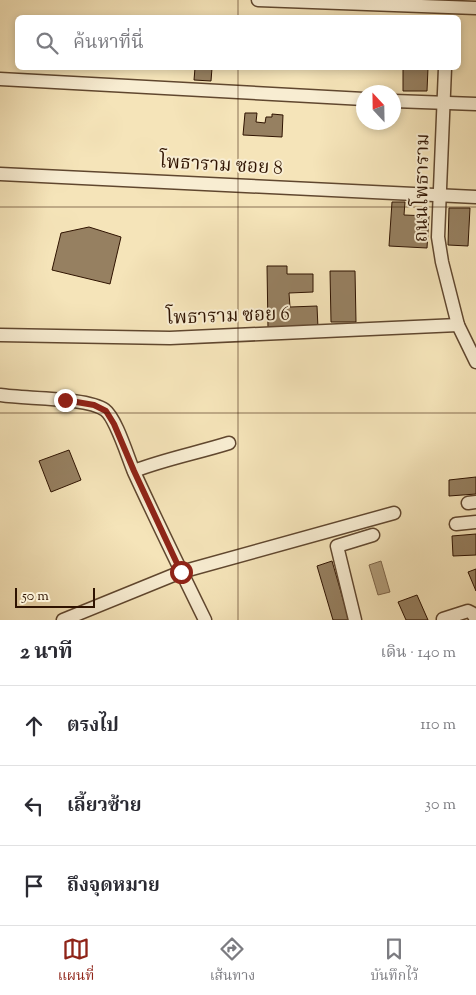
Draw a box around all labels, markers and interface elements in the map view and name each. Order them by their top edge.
search box [15,15,461,70]
icon: search [33,29,61,57]
text: ค้นหาที่นี่ [73,30,144,57]
north arrow [356,85,401,130]
street label: ถนนโพธาราม [406,133,437,243]
street label: โพธาราม ซอย 8 [157,146,284,183]
street label: โพธาราม ซอย 6 [165,298,290,333]
route end [54,389,77,412]
route start [170,561,193,584]
scale bar [15,585,95,608]
text: 50 m [22,587,49,607]
text: 2 นาที [20,638,73,668]
text: เดิน · 140 m [380,642,456,665]
icon: ahead [20,712,48,740]
text: ตรงไป [67,713,119,740]
text: 110 m [420,714,456,737]
icon: left [20,792,48,820]
text: เลี้ยวซ้าย [67,793,141,820]
text: 30 m [425,794,456,817]
icon: arrive [20,872,48,900]
text: ถึงจุดหมาย [67,873,160,900]
tab: แผนที่ [58,935,94,987]
tab: เส้นทาง [210,935,255,987]
tab: บันทึกไว้ [371,935,418,987]

